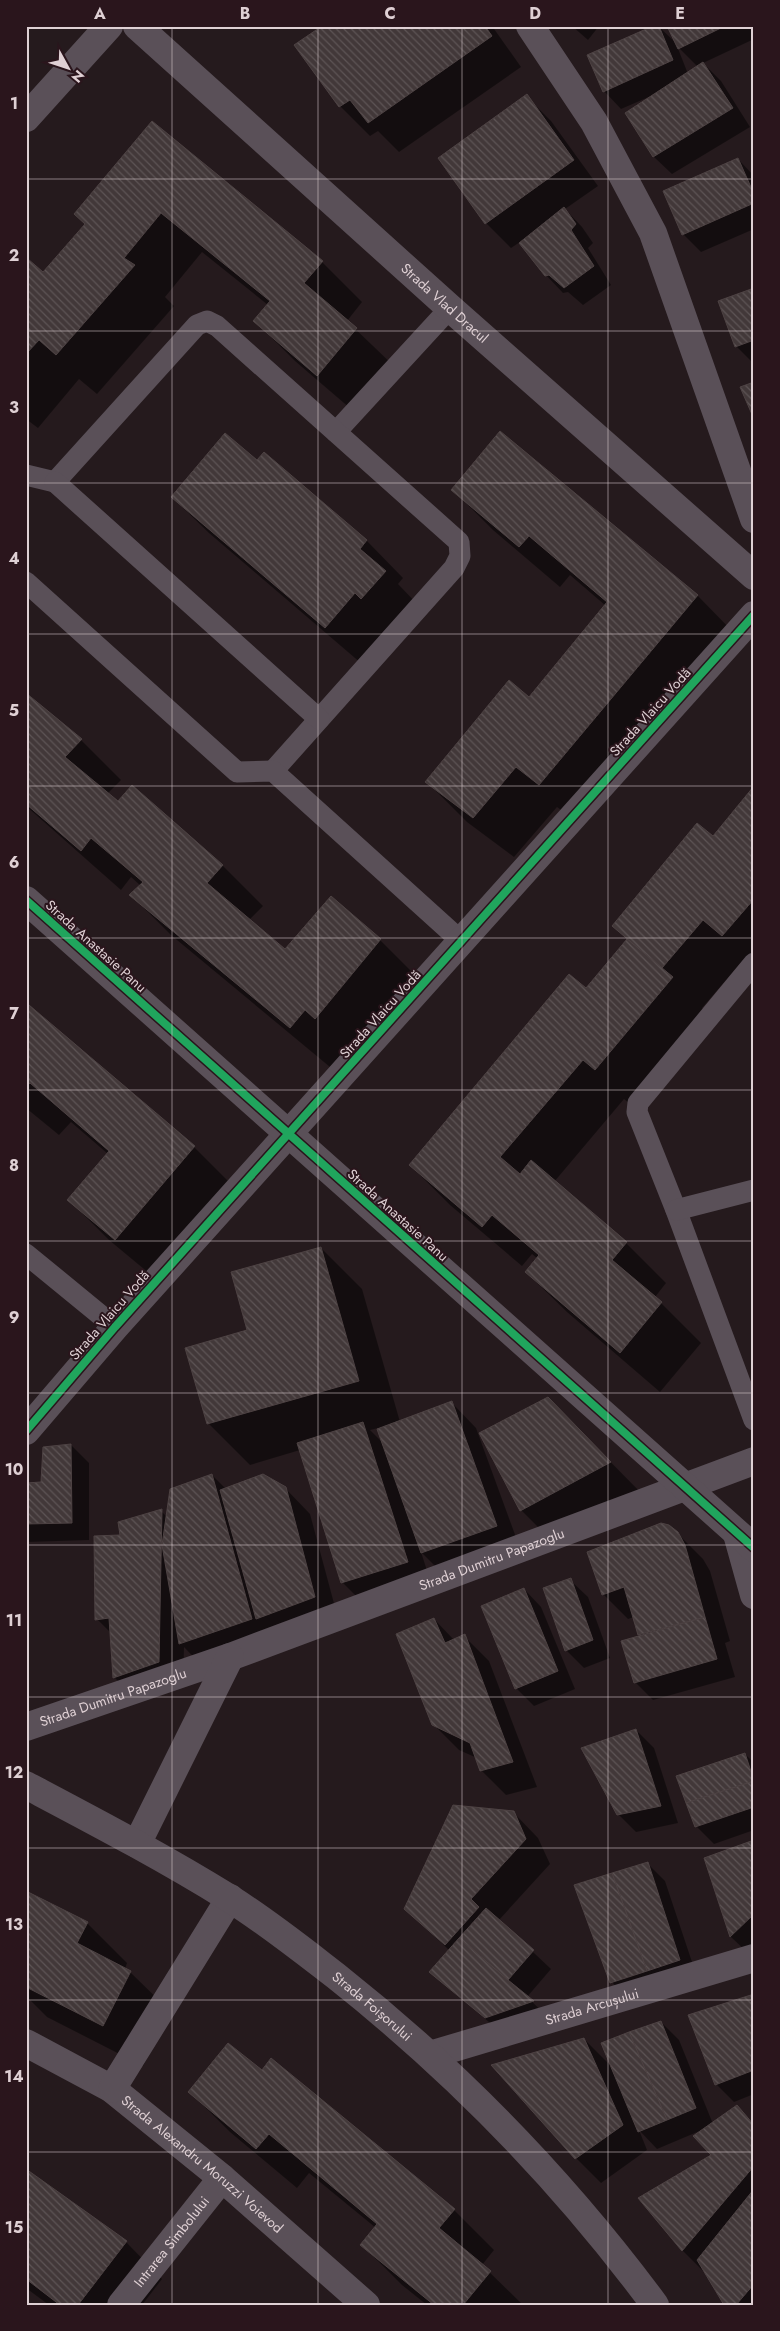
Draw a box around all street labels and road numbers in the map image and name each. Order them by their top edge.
street label: Strada Vlad Dracul [397,258,493,347]
street label: Strada Vlaicu Vodă [605,663,695,761]
street label: Strada Anastasie Panu [41,895,151,997]
street label: Strada Vlaicu Vodă [335,965,425,1063]
street label: Strada Anastasie Panu [343,1164,453,1266]
street label: Strada Vlaicu Vodă [64,1266,154,1364]
street label: Strada Dumitru Papazoglu [416,1523,567,1595]
street label: Strada Dumitru Papazoglu [37,1663,189,1732]
street label: Strada Foișorului [328,1967,417,2046]
street label: Strada Arcușului [543,1983,641,2030]
street label: Strada Alexandru Moruzzi Voievod [117,2090,288,2238]
street label: Intrarea Simbolului [129,2192,214,2291]

